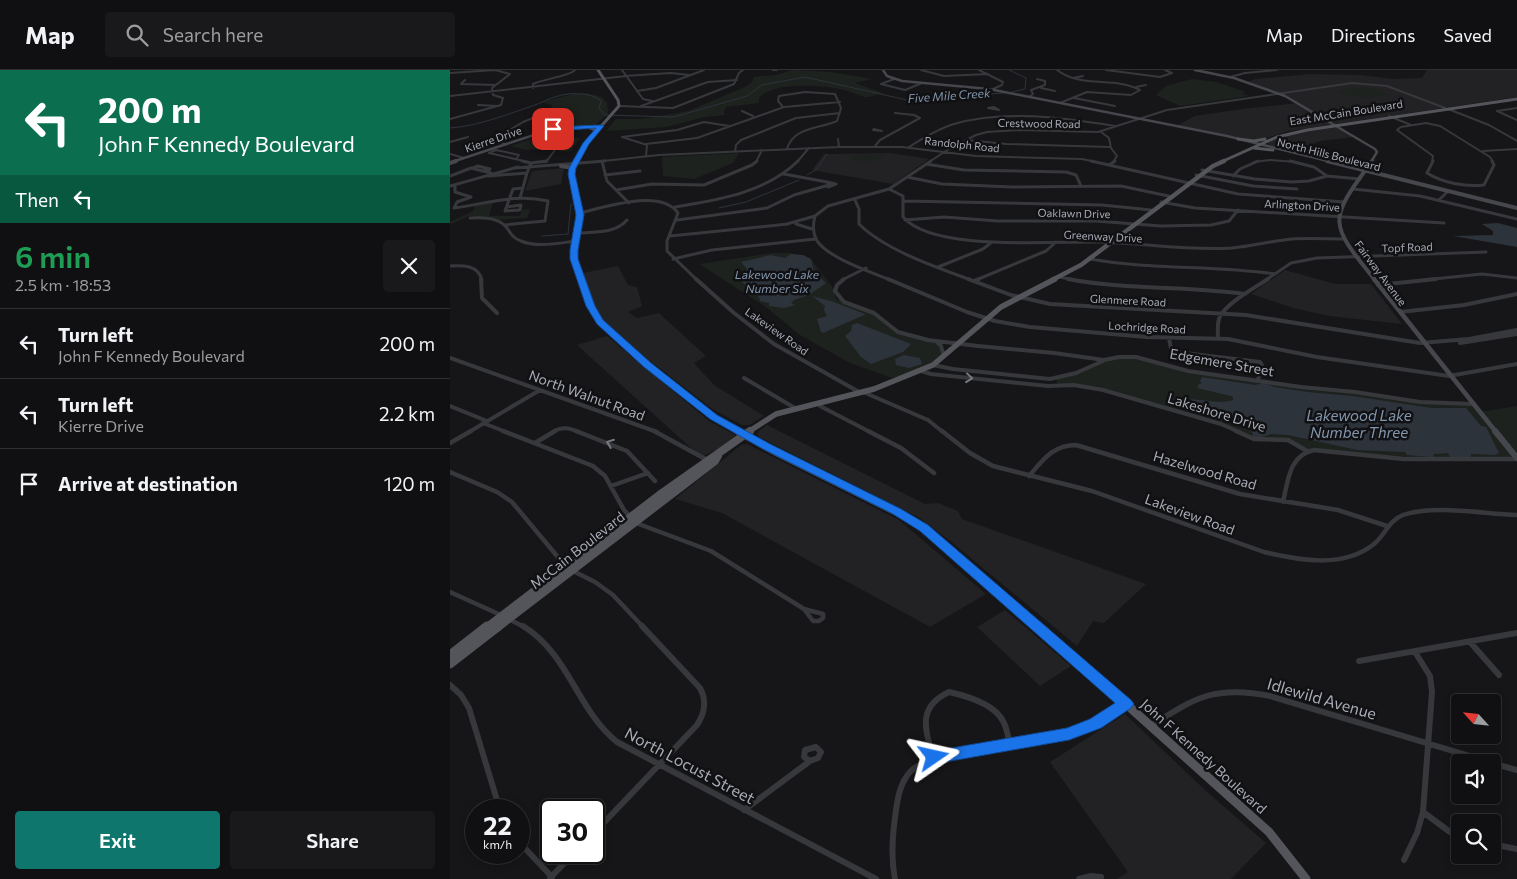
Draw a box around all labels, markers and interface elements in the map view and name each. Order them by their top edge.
search box [105,12,455,57]
text: Map [25,20,75,49]
icon: search [123,21,151,49]
text: Search here [163,23,263,46]
text: Map [1266,24,1303,46]
text: Directions [1331,24,1415,46]
text: Saved [1443,24,1492,46]
water label: Five Mile Creek [907,85,991,105]
text: 200 m [98,87,201,130]
icon: left [15,90,80,155]
street label: East McCain Boulevard [1288,97,1404,127]
pin [532,108,574,150]
icon: arrive [539,115,567,143]
street label: Crestwood Road [997,116,1081,130]
street label: Kierre Drive [463,123,523,155]
text: John F Kennedy Boulevard [98,130,355,157]
street label: Randolph Road [924,134,1000,154]
street label: North Hills Boulevard [1276,135,1382,173]
icon: left [69,185,97,213]
text: Then [15,188,59,211]
street label: Arlington Drive [1264,197,1340,213]
street label: Oaklawn Drive [1037,206,1111,220]
street label: Greenway Drive [1063,227,1143,245]
text: 6 min [15,237,91,274]
street label: Fairway Avenue [1352,238,1410,308]
button: close [383,240,435,292]
street label: Topf Road [1381,240,1433,254]
water label: Lakewood Lake Number Six [735,267,820,295]
text: 2.5 km · 18:53 [15,275,111,294]
street label: Glenmere Road [1090,292,1166,308]
street label: Lakeview Road [743,304,811,358]
street label: Lochridge Road [1108,318,1186,336]
text: Turn left [58,323,133,346]
icon: left [15,330,43,358]
text: 200 m [380,332,435,355]
street label: Edgemere Street [1168,344,1276,380]
text: John F Kennedy Boulevard [58,346,245,365]
street label: North Walnut Road [527,366,647,424]
one-way arrow [965,372,973,383]
street label: Lakeshore Drive [1166,389,1268,435]
text: Turn left [58,393,133,416]
icon: left [15,400,43,428]
text: 2.2 km [379,402,435,425]
water label: Lakewood Lake Number Three [1306,406,1412,441]
text: Kierre Drive [58,416,144,435]
one-way arrow [606,439,615,449]
street label: Hazelwood Road [1151,447,1259,493]
icon: arrive [15,470,43,498]
text: Arrive at destination [58,472,238,495]
text: 120 m [384,472,435,495]
street label: Lakeview Road [1143,490,1237,538]
street label: McCain Boulevard [526,508,628,592]
street label: Idlewild Avenue [1265,673,1379,723]
north arrow [1451,694,1501,744]
map controls [1451,694,1501,864]
street label: John F Kennedy Boulevard [1138,695,1270,817]
street label: North Locust Street [622,723,759,808]
position arrow [907,730,959,782]
button: sound [1451,754,1501,804]
speed limit sign: 30 [540,799,605,864]
text: 22 [483,810,512,840]
button: Exit [15,811,220,869]
button: Share [230,811,435,869]
button: search [1451,814,1501,864]
text: km/h [483,837,512,851]

